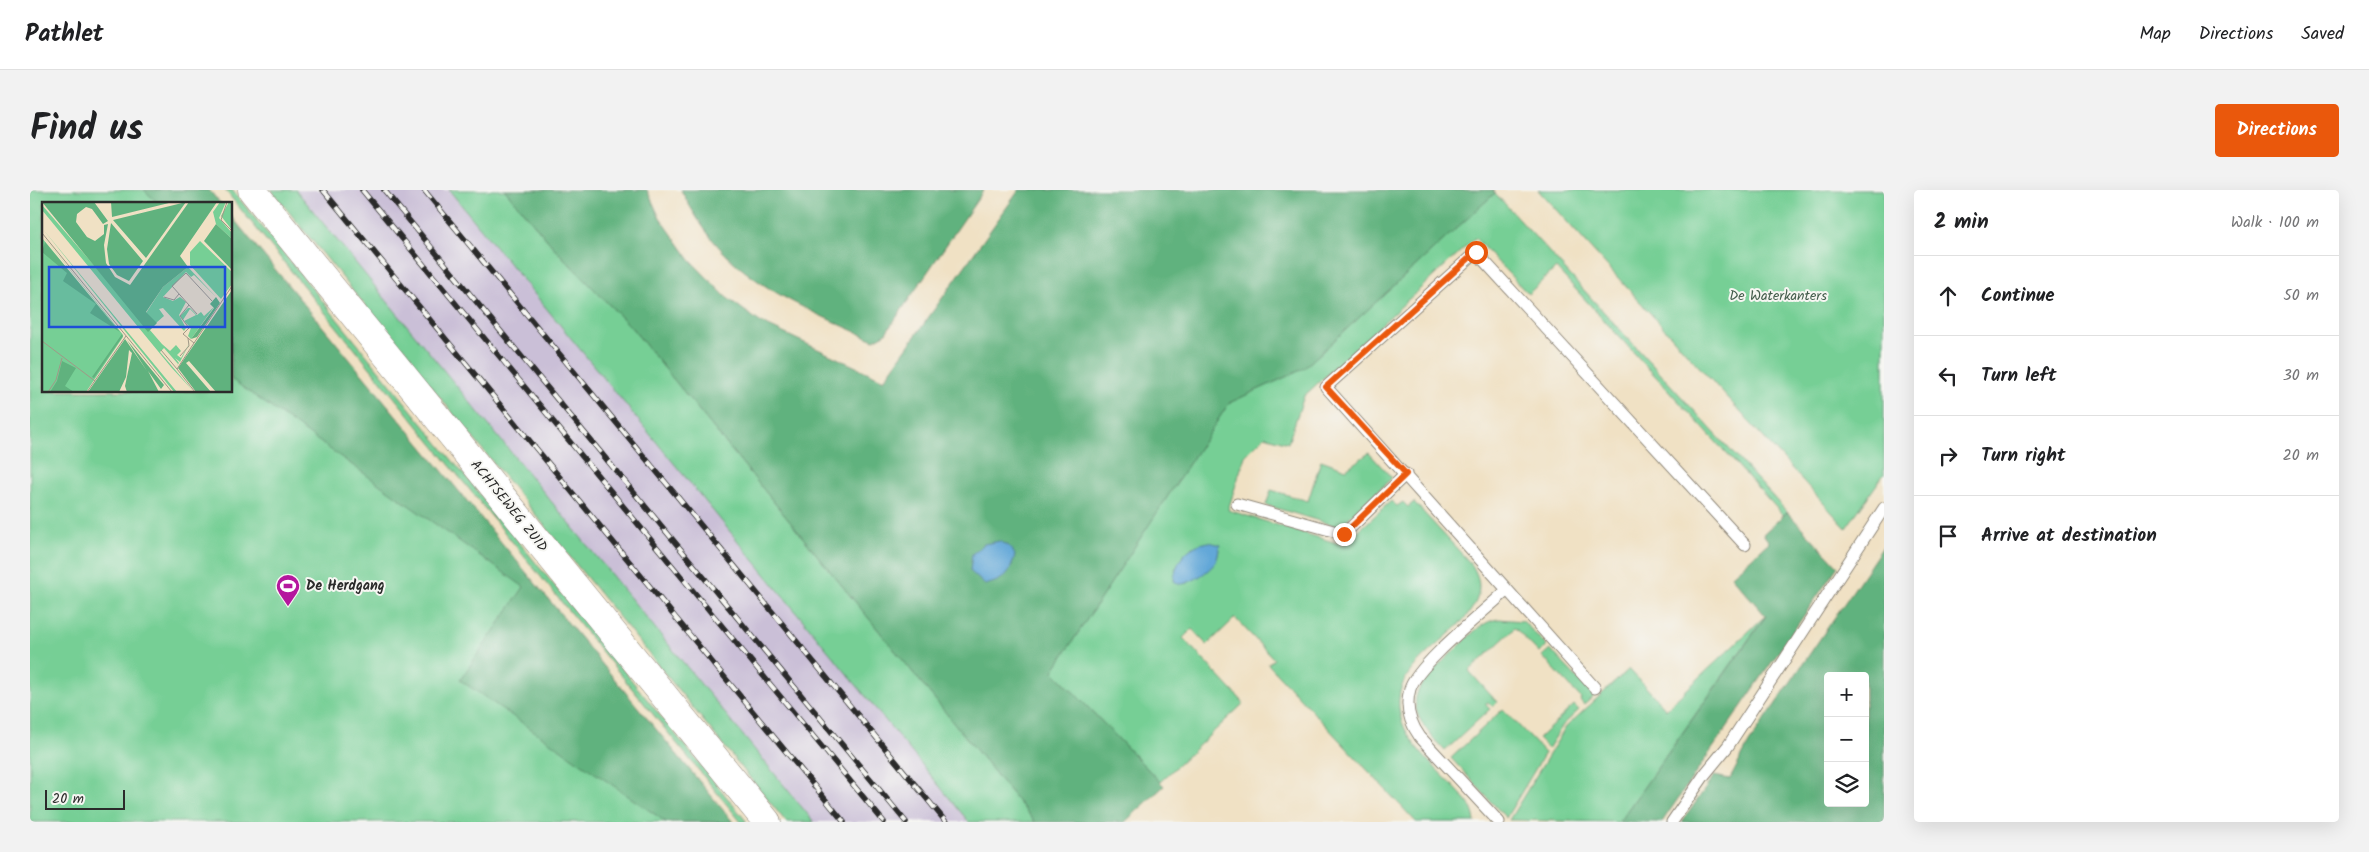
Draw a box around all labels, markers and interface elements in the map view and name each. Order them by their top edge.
text: Pathlet [25,15,104,54]
text: Map [2139,20,2171,49]
text: Directions [2199,20,2273,49]
text: Saved [2301,20,2344,49]
text: Find us [30,102,143,158]
button: Directions [2215,104,2339,157]
inset map [42,202,232,392]
text: 2 min [1934,206,1989,239]
text: Walk · 100 m [2231,210,2319,235]
route start [1465,241,1488,264]
text: Continue [1981,281,2054,311]
icon: ahead [1934,282,1962,310]
text: 50 m [2283,283,2319,308]
park label: De Waterkanters [1729,285,1827,307]
text: Turn left [1981,361,2056,391]
icon: left [1934,362,1962,390]
text: 30 m [2283,363,2319,388]
text: Turn right [1981,441,2066,471]
icon: right [1934,442,1962,470]
text: 20 m [2283,443,2319,468]
street label: ACHTSEWEG ZUID [465,455,553,557]
text: Arrive at destination [1981,521,2157,551]
icon: arrive [1934,522,1962,550]
route end [1333,523,1356,546]
sports icon: De Herdgang [275,573,301,607]
place label: De Herdgang [306,575,385,597]
map controls [1824,672,1869,807]
button: + [1824,672,1869,717]
button: − [1824,717,1869,762]
button: layers [1824,762,1869,807]
scale bar [45,787,125,810]
text: 20 m [52,788,84,810]

